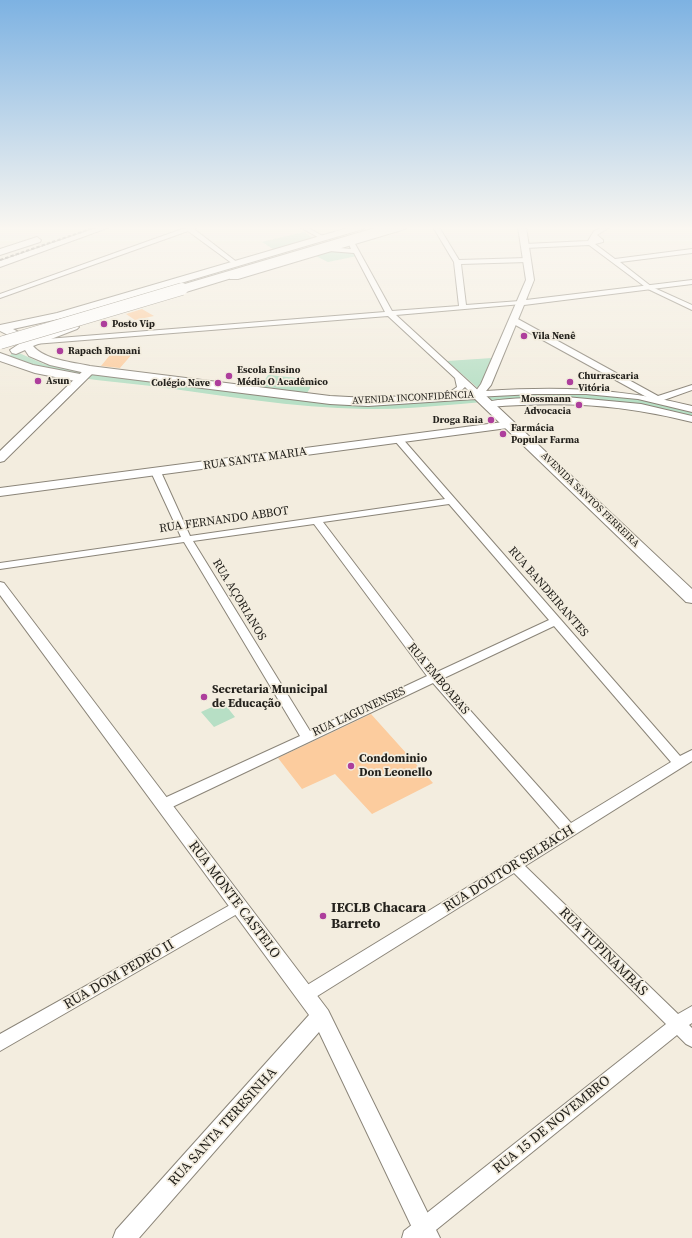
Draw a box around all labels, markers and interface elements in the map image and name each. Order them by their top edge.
place label: Posto Vip [112,318,155,330]
marker: Posto Vip [99,319,109,329]
place label: Vila Nenê [532,330,575,342]
marker: Vila Nenê [519,331,529,341]
place label: Rapach Romani [68,345,140,357]
marker: Rapach Romani [55,346,65,356]
place label: Escola Ensino Médio O Acadêmico [237,364,328,388]
place label: Churrascaria Vitória [578,370,639,394]
marker: Escola Ensino Médio O Acadêmico [224,371,234,381]
place label: Asun [46,375,69,387]
marker: Asun [33,376,43,386]
place label: Colégio Nave [151,377,210,389]
marker: Churrascaria Vitória [565,377,575,387]
marker: Colégio Nave [213,378,223,388]
street label: AVENIDA INCONFIDÊNCIA [352,389,474,407]
place label: Mossmann Advocacia [521,393,571,416]
marker: Mossmann Advocacia [574,400,584,410]
place label: Droga Raia [433,414,483,426]
marker: Droga Raia [486,415,496,425]
place label: Farmácia Popular Farma [511,422,579,446]
marker: Farmácia Popular Farma [498,429,508,439]
street label: RUA SANTA MARIA [202,445,308,473]
street label: AVENIDA SANTOS FERREIRA [538,450,642,550]
street label: RUA FERNANDO ABBOT [158,504,290,536]
street label: RUA BANDEIRANTES [505,544,591,640]
street label: RUA AÇORIANOS [209,557,269,643]
street label: RUA EMBOABAS [404,640,472,718]
place label: Secretaria Municipal de Educação [212,683,328,711]
street label: RUA LAGUNENSES [310,684,408,740]
marker: Secretaria Municipal de Educação [199,692,209,702]
place label: Condominio Don Leonello [359,752,432,780]
marker: Condominio Don Leonello [346,761,356,771]
street label: RUA DOUTOR SELBACH [441,822,577,916]
street label: RUA MONTE CASTELO [184,838,284,962]
place label: IECLB Chacara Barreto [331,900,426,932]
street label: RUA TUPINAMBÁS [555,904,651,1000]
marker: IECLB Chacara Barreto [318,911,328,921]
street label: RUA DOM PEDRO II [61,937,177,1013]
street label: RUA SANTA TERESINHA [165,1064,281,1190]
street label: RUA 15 DE NOVEMBRO [490,1073,614,1177]

